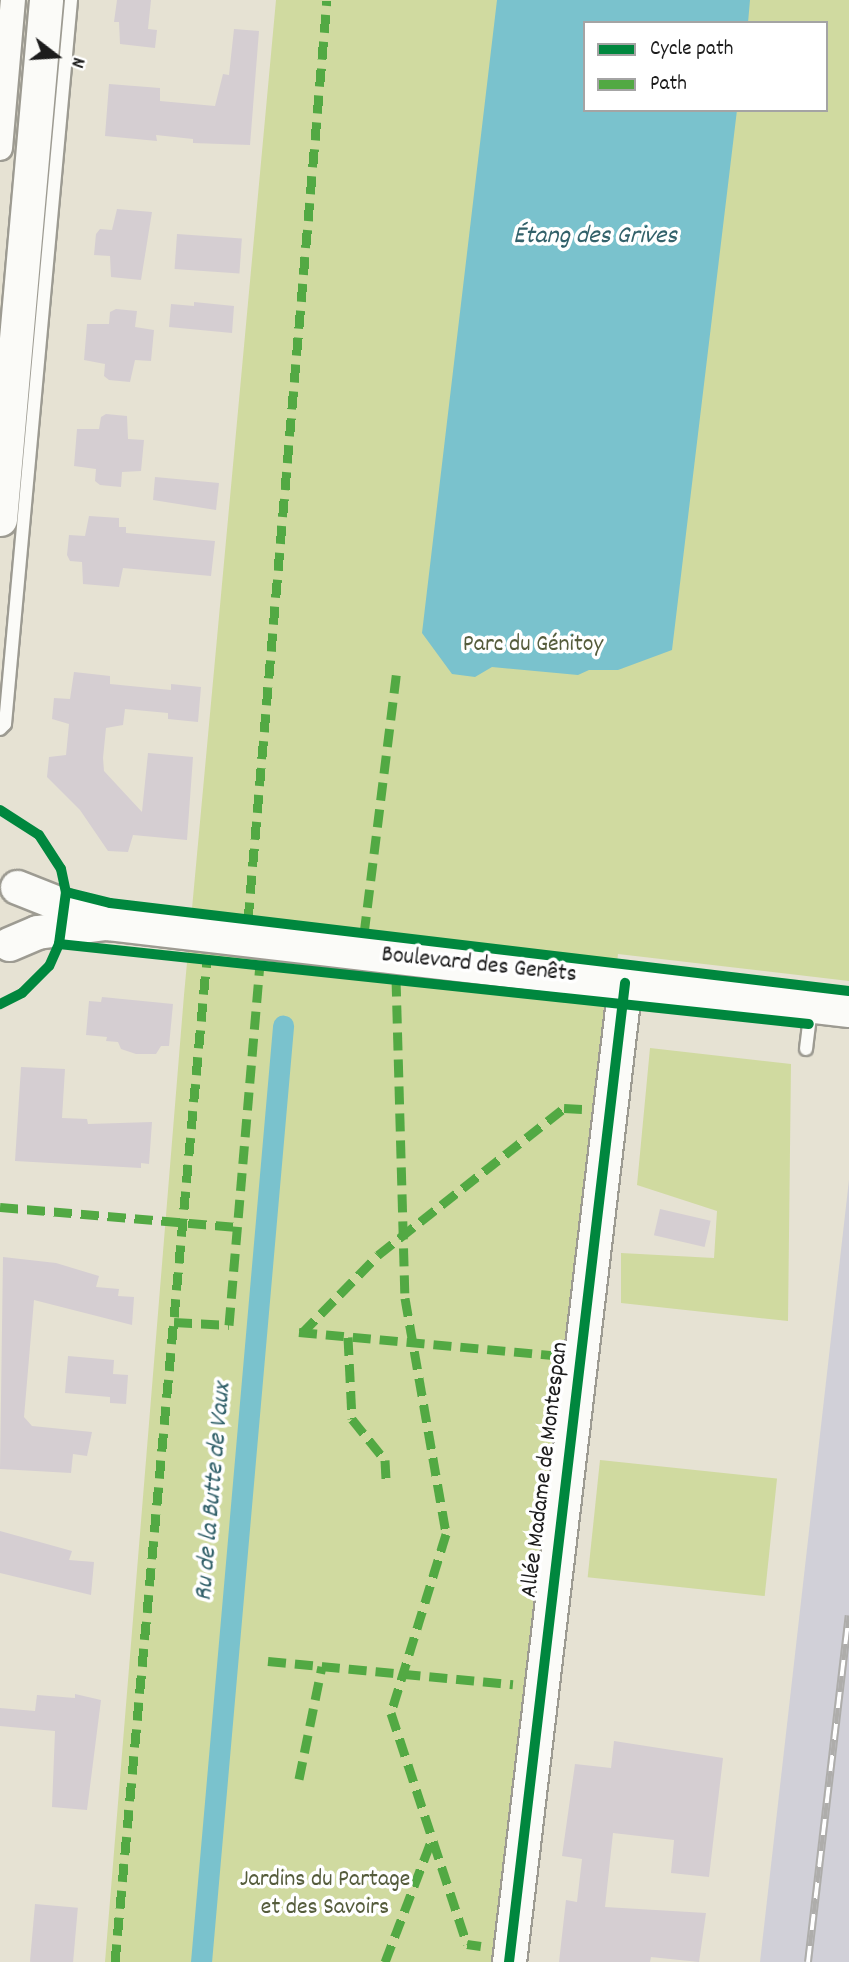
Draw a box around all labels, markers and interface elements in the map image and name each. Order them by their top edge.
north arrow [21,21,91,91]
legend [583,21,828,112]
text: Cycle path [650,35,733,65]
text: N [62,54,91,71]
text: Path [650,70,687,100]
water label: Étang des Grives [513,221,677,253]
park label: Parc du Génitoy [463,632,603,660]
street label: Boulevard des Genêts [380,941,578,991]
street label: Allée Madame de Montespan [516,1341,576,1599]
water label: Ru de la Butte de Vaux [189,1382,239,1602]
park label: Jardins du Partage et des Savoirs [240,1867,410,1923]

